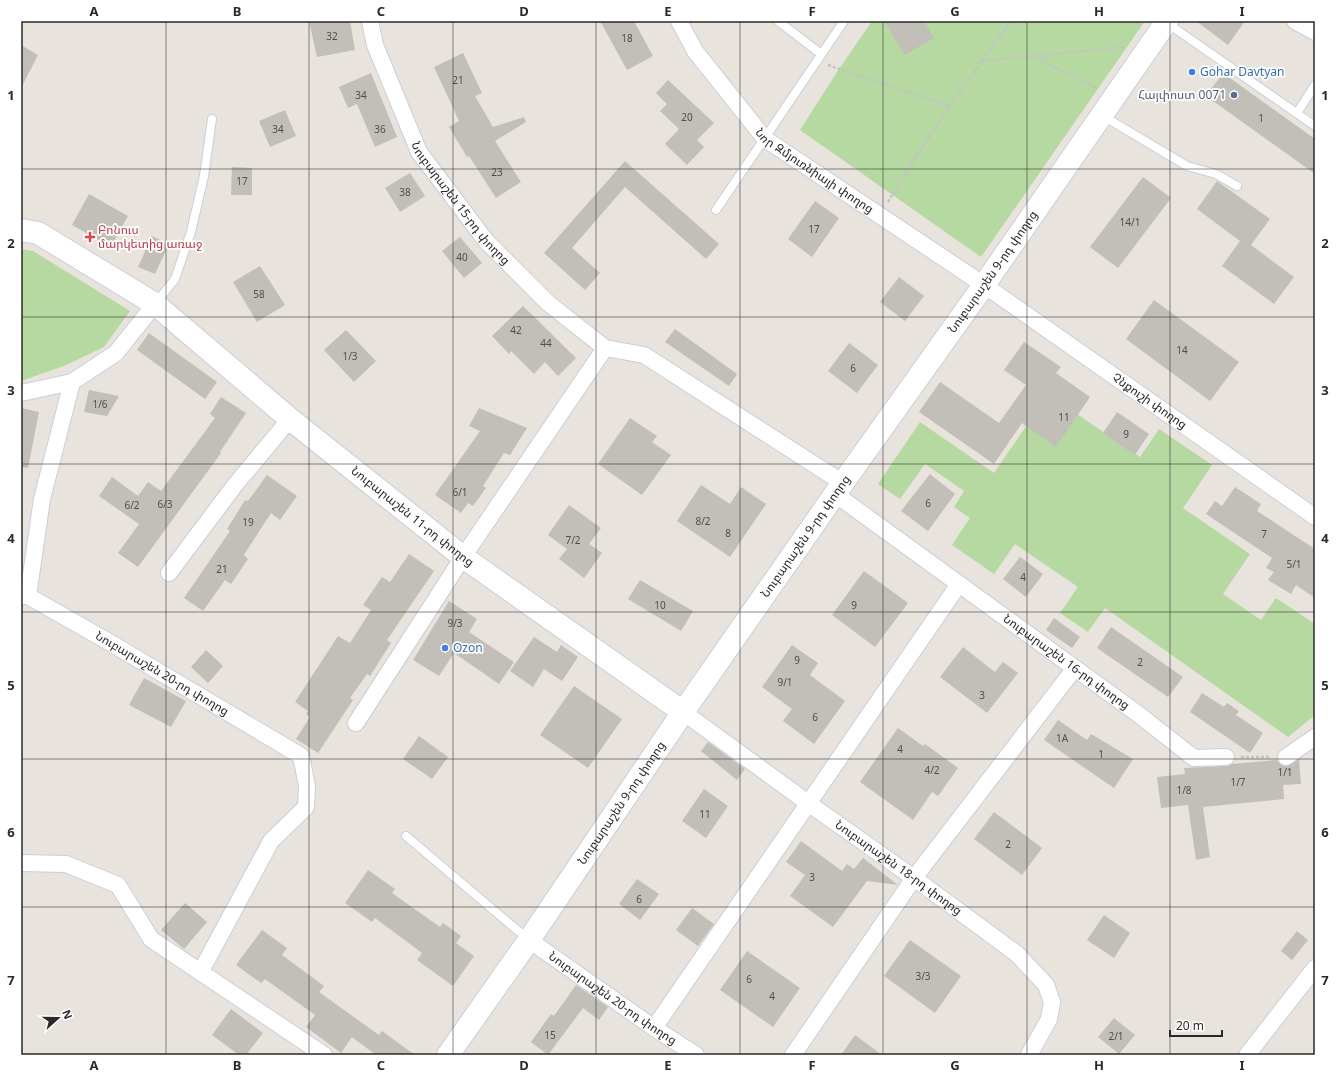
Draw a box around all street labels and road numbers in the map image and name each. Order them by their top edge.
street label: Նոր Զմյուռնիայի փողոց [752,124,877,217]
street label: Նուբարաշեն 15-րդ փողոց [408,139,514,268]
street label: Նուբարաշեն 9-րդ փողոց [944,207,1041,336]
street label: Չնքուշի փողոց [1109,369,1191,433]
street label: Նուբարաշեն 11-րդ փողոց [348,462,478,570]
street label: Նուբարաշեն 9-րդ փողոց [756,471,854,601]
street label: Նուբարաշեն 16-րդ փողոց [1000,610,1133,713]
street label: Նուբարաշեն 20-րդ փողոց [92,627,232,719]
street label: Նուբարաշեն 9-րդ փողոց [573,738,669,868]
street label: Նուբարաշեն 18-րդ փողոց [832,816,966,919]
street label: Նուբարաշեն 20-րդ փողոց [545,947,680,1048]

